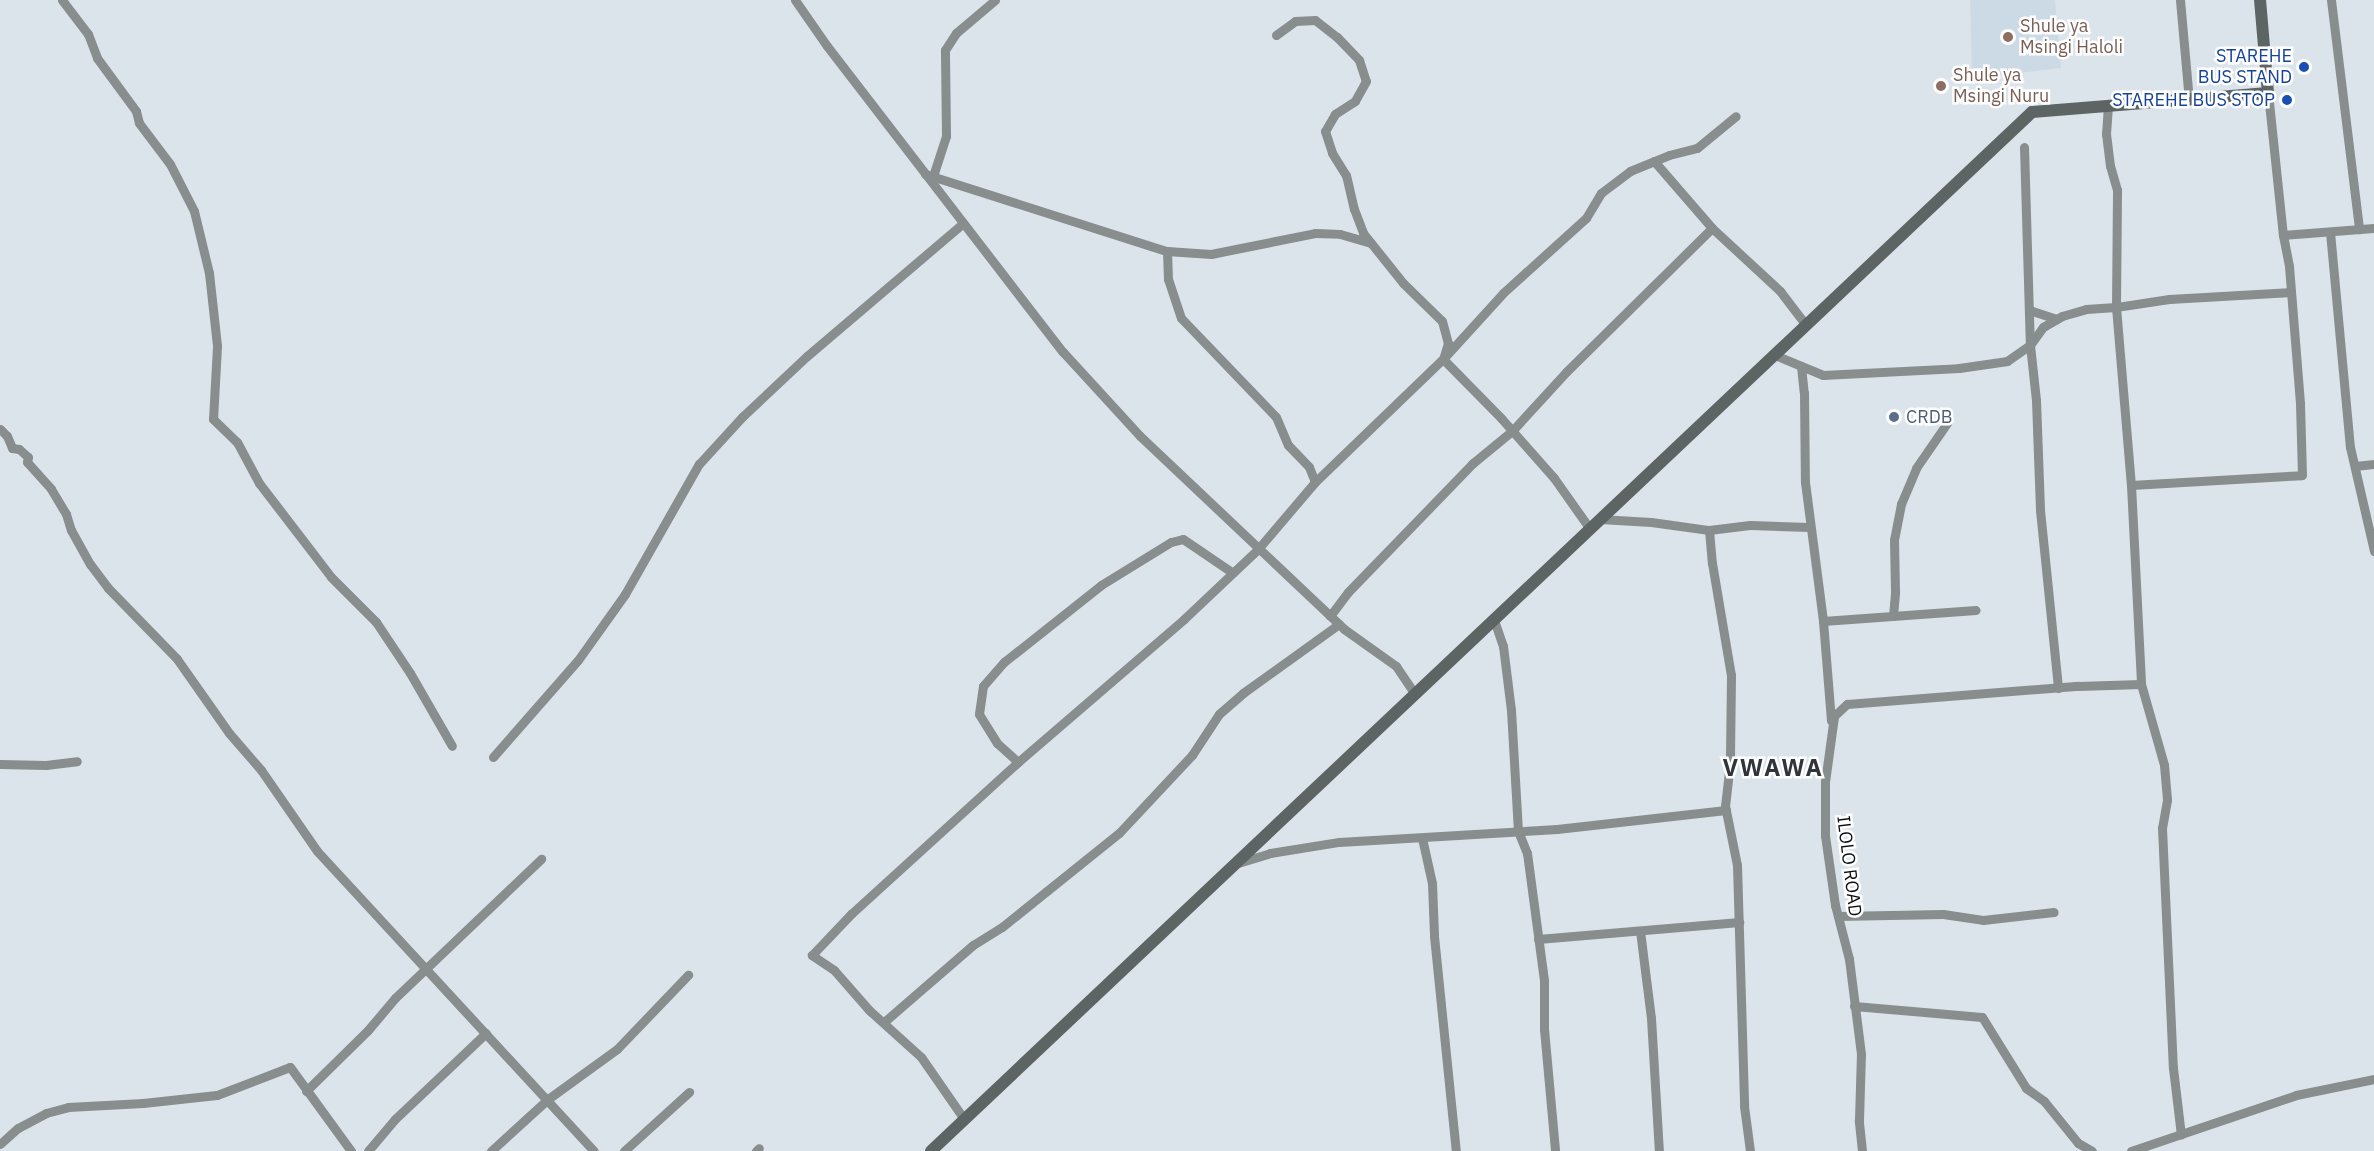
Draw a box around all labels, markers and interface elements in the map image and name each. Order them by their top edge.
place label: Shule ya Msingi Haloli [2020,16,2123,58]
marker: Shule ya Msingi Haloli [2001,30,2015,44]
place label: STAREHE BUS STAND [2198,46,2292,88]
marker: STAREHE BUS STAND [2297,60,2311,74]
place label: Shule ya Msingi Nuru [1953,65,2049,107]
marker: Shule ya Msingi Nuru [1934,79,1948,93]
place label: STAREHE BUS STOP [2112,89,2275,111]
marker: STAREHE BUS STOP [2280,93,2294,107]
place label: CRDB [1906,406,1953,428]
marker: CRDB [1887,410,1901,424]
district label: VWAWA [1723,754,1823,782]
street label: ILOLO ROAD [1832,814,1866,918]

